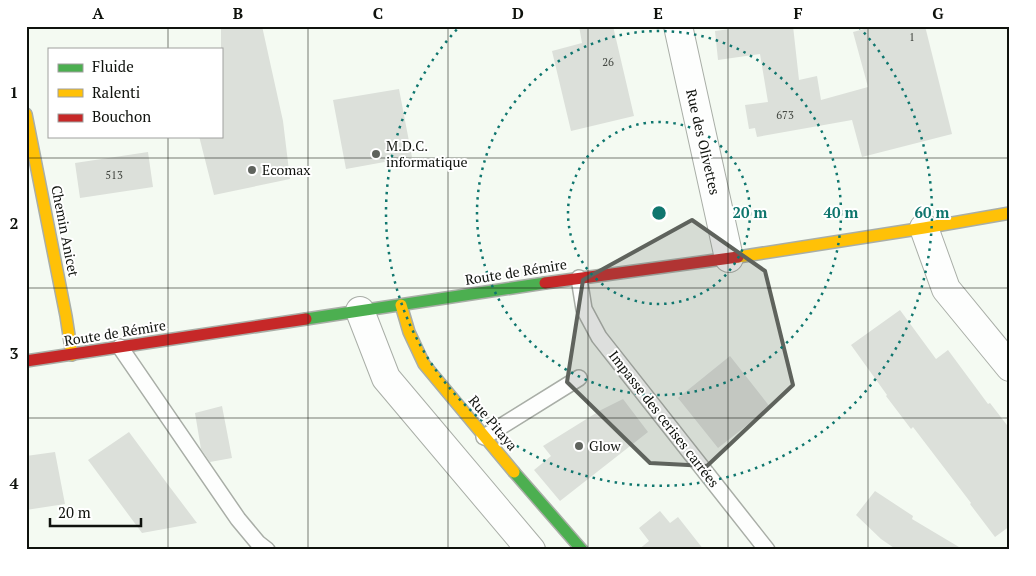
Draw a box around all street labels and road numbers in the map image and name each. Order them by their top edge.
street label: Rue des Olivettes [682,87,725,197]
street label: Chemin Anicet [47,184,84,279]
street label: Route de Rémire [464,254,568,289]
street label: Route de Rémire [63,315,167,350]
street label: Impasse des cerises carrées [605,346,724,491]
street label: Rue Pitaya [465,391,522,454]

